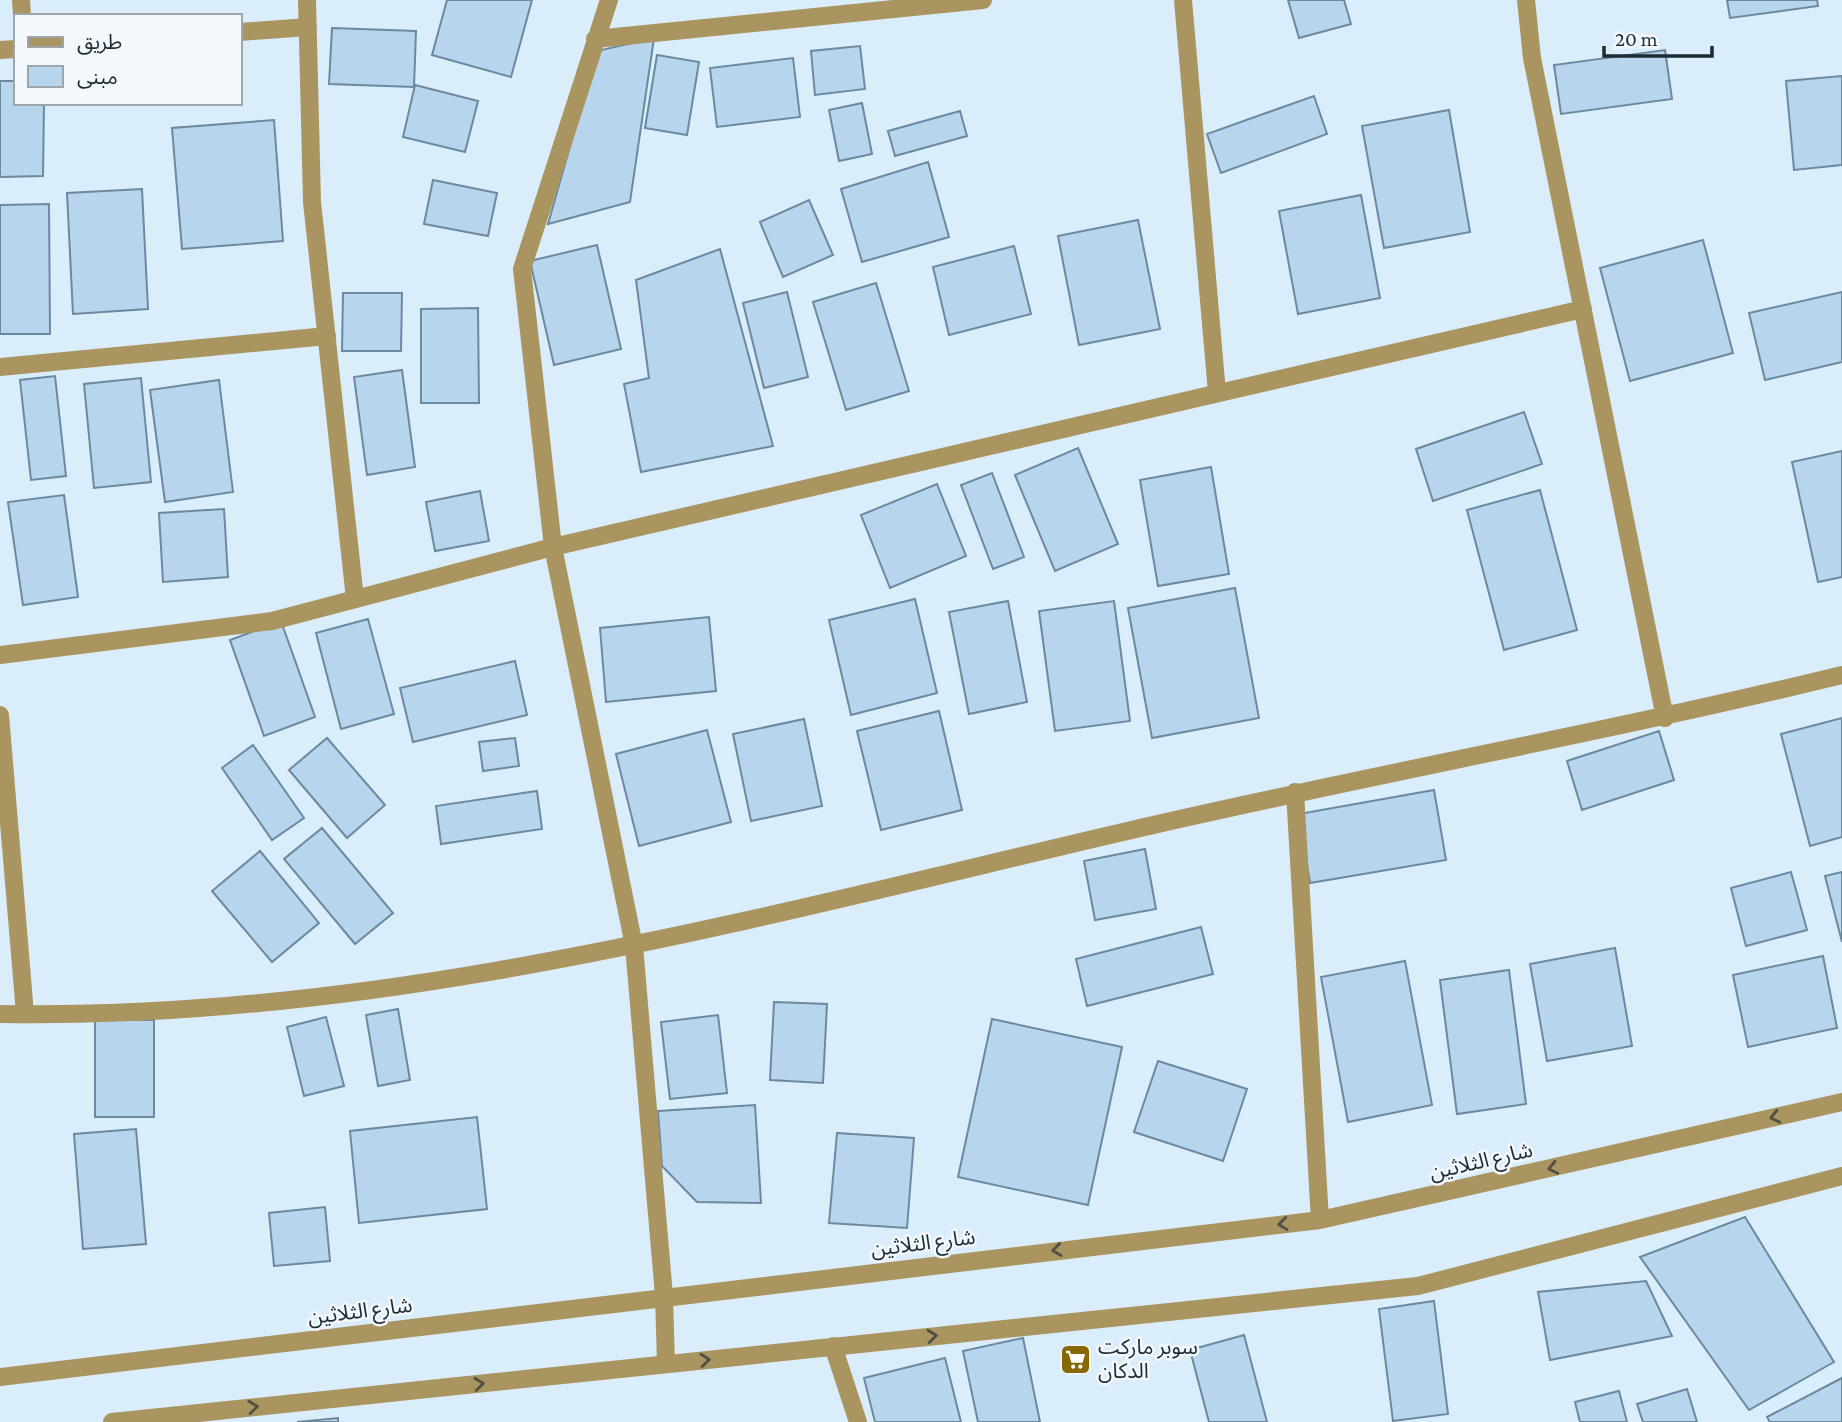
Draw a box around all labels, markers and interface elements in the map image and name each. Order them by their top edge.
legend [14,14,242,105]
scale bar [1604,14,1713,58]
text: 20 m [1615,27,1658,51]
text: طريق [77,30,122,55]
text: مبنى [77,65,118,89]
one-way arrow [1769,1109,1781,1124]
street label: شارع الثلاثين [1427,1137,1536,1187]
one-way arrow [1548,1159,1560,1174]
one-way arrow [1277,1217,1289,1232]
street label: شارع الثلاثين [869,1225,977,1264]
one-way arrow [1051,1243,1063,1258]
street label: شارع الثلاثين [306,1293,414,1332]
one-way arrow [926,1329,937,1344]
place label: سوبر ماركت الدكان [1098,1335,1198,1383]
supermarket icon: سوبر ماركت الدكان [1058,1342,1092,1376]
one-way arrow [700,1353,711,1368]
one-way arrow [474,1377,485,1392]
one-way arrow [247,1400,259,1415]

